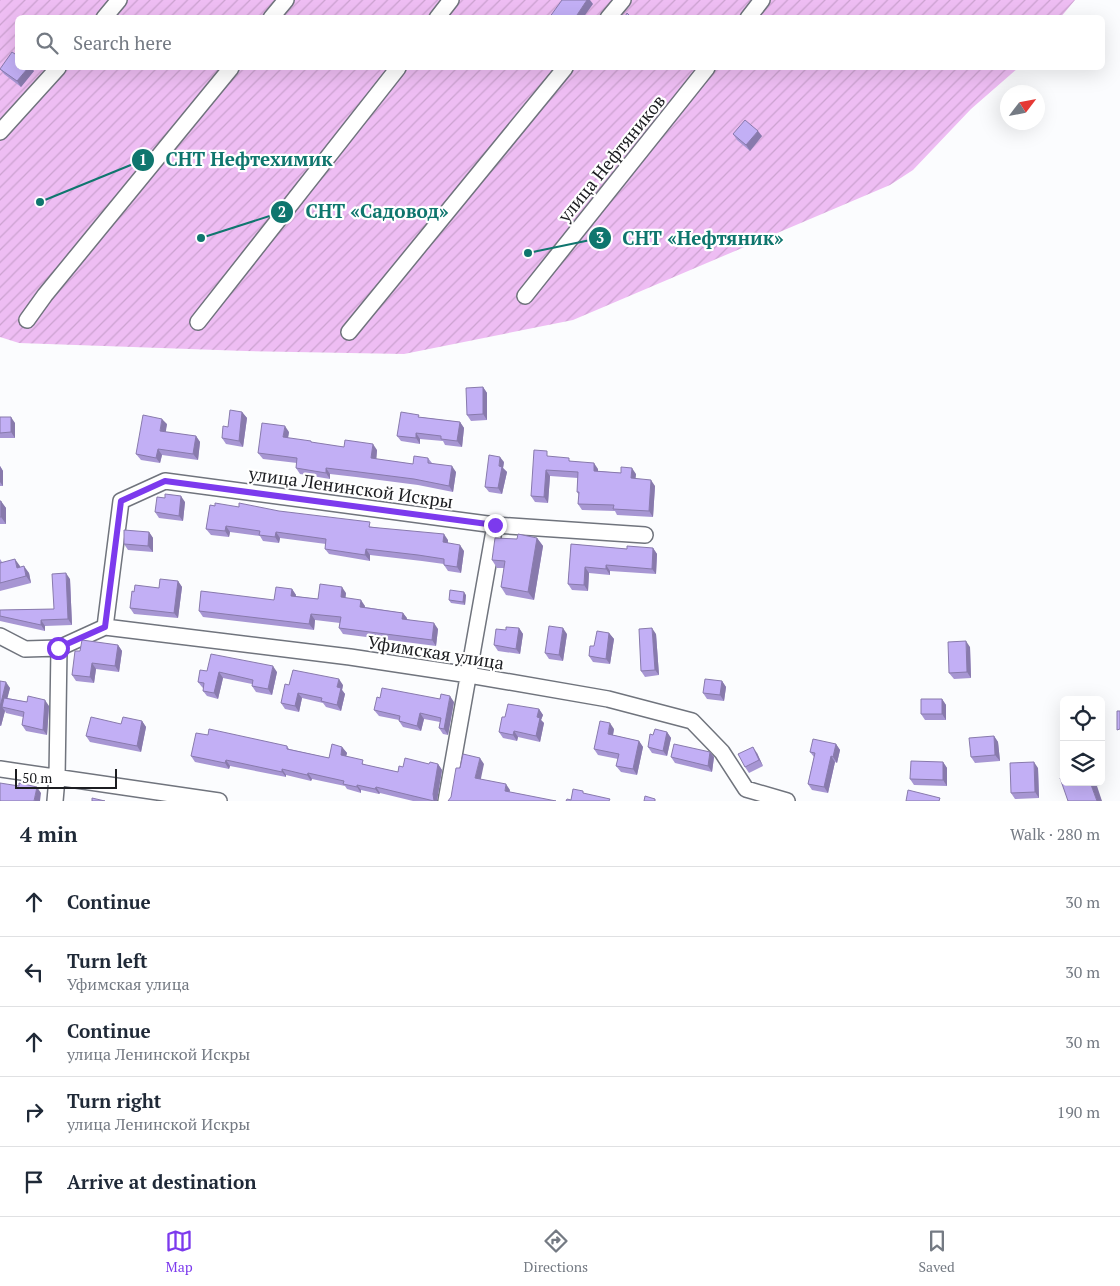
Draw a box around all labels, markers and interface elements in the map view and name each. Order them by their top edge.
search box [15,15,1105,70]
icon: search [33,29,61,57]
text: Search here [73,30,172,55]
north arrow [1000,85,1045,130]
street label: улица Нефтяников [551,89,670,228]
callout: СНТ Нефтехимик [130,143,342,177]
text: СНТ Нефтехимик [165,146,333,171]
text: 1 [139,149,147,169]
callout: СНТ «Садовод» [270,195,458,229]
text: СНТ «Садовод» [305,198,449,223]
text: 2 [278,201,286,221]
callout: СНТ «Нефтяник» [587,221,794,255]
text: СНТ «Нефтяник» [622,225,784,250]
text: 3 [596,227,604,247]
street label: улица Ленинской Искры [246,461,455,513]
route end [484,514,507,537]
street label: Уфимская улица [366,629,506,675]
route start [47,637,70,660]
map controls [1060,696,1105,786]
button: locate [1060,696,1105,741]
button: layers [1060,741,1105,786]
scale bar [15,766,118,789]
text: 50 m [22,768,52,787]
text: 4 min [20,820,77,848]
text: Walk · 280 m [1010,823,1100,845]
icon: ahead [20,888,48,916]
text: Continue [67,889,151,914]
text: 30 m [1065,891,1100,913]
text: Turn left [67,948,148,973]
icon: left [20,958,48,986]
text: 30 m [1065,961,1100,983]
text: Уфимская улица [67,973,190,995]
text: Continue [67,1018,151,1043]
icon: ahead [20,1028,48,1056]
text: 30 m [1065,1031,1100,1053]
text: улица Ленинской Искры [67,1043,250,1065]
text: Turn right [67,1088,161,1113]
icon: right [20,1098,48,1126]
text: 190 m [1057,1101,1100,1123]
text: улица Ленинской Искры [67,1113,250,1135]
icon: arrive [20,1168,48,1196]
text: Arrive at destination [67,1169,256,1194]
tab: Map [165,1227,193,1276]
tab: Directions [524,1227,588,1276]
tab: Saved [919,1227,955,1276]

